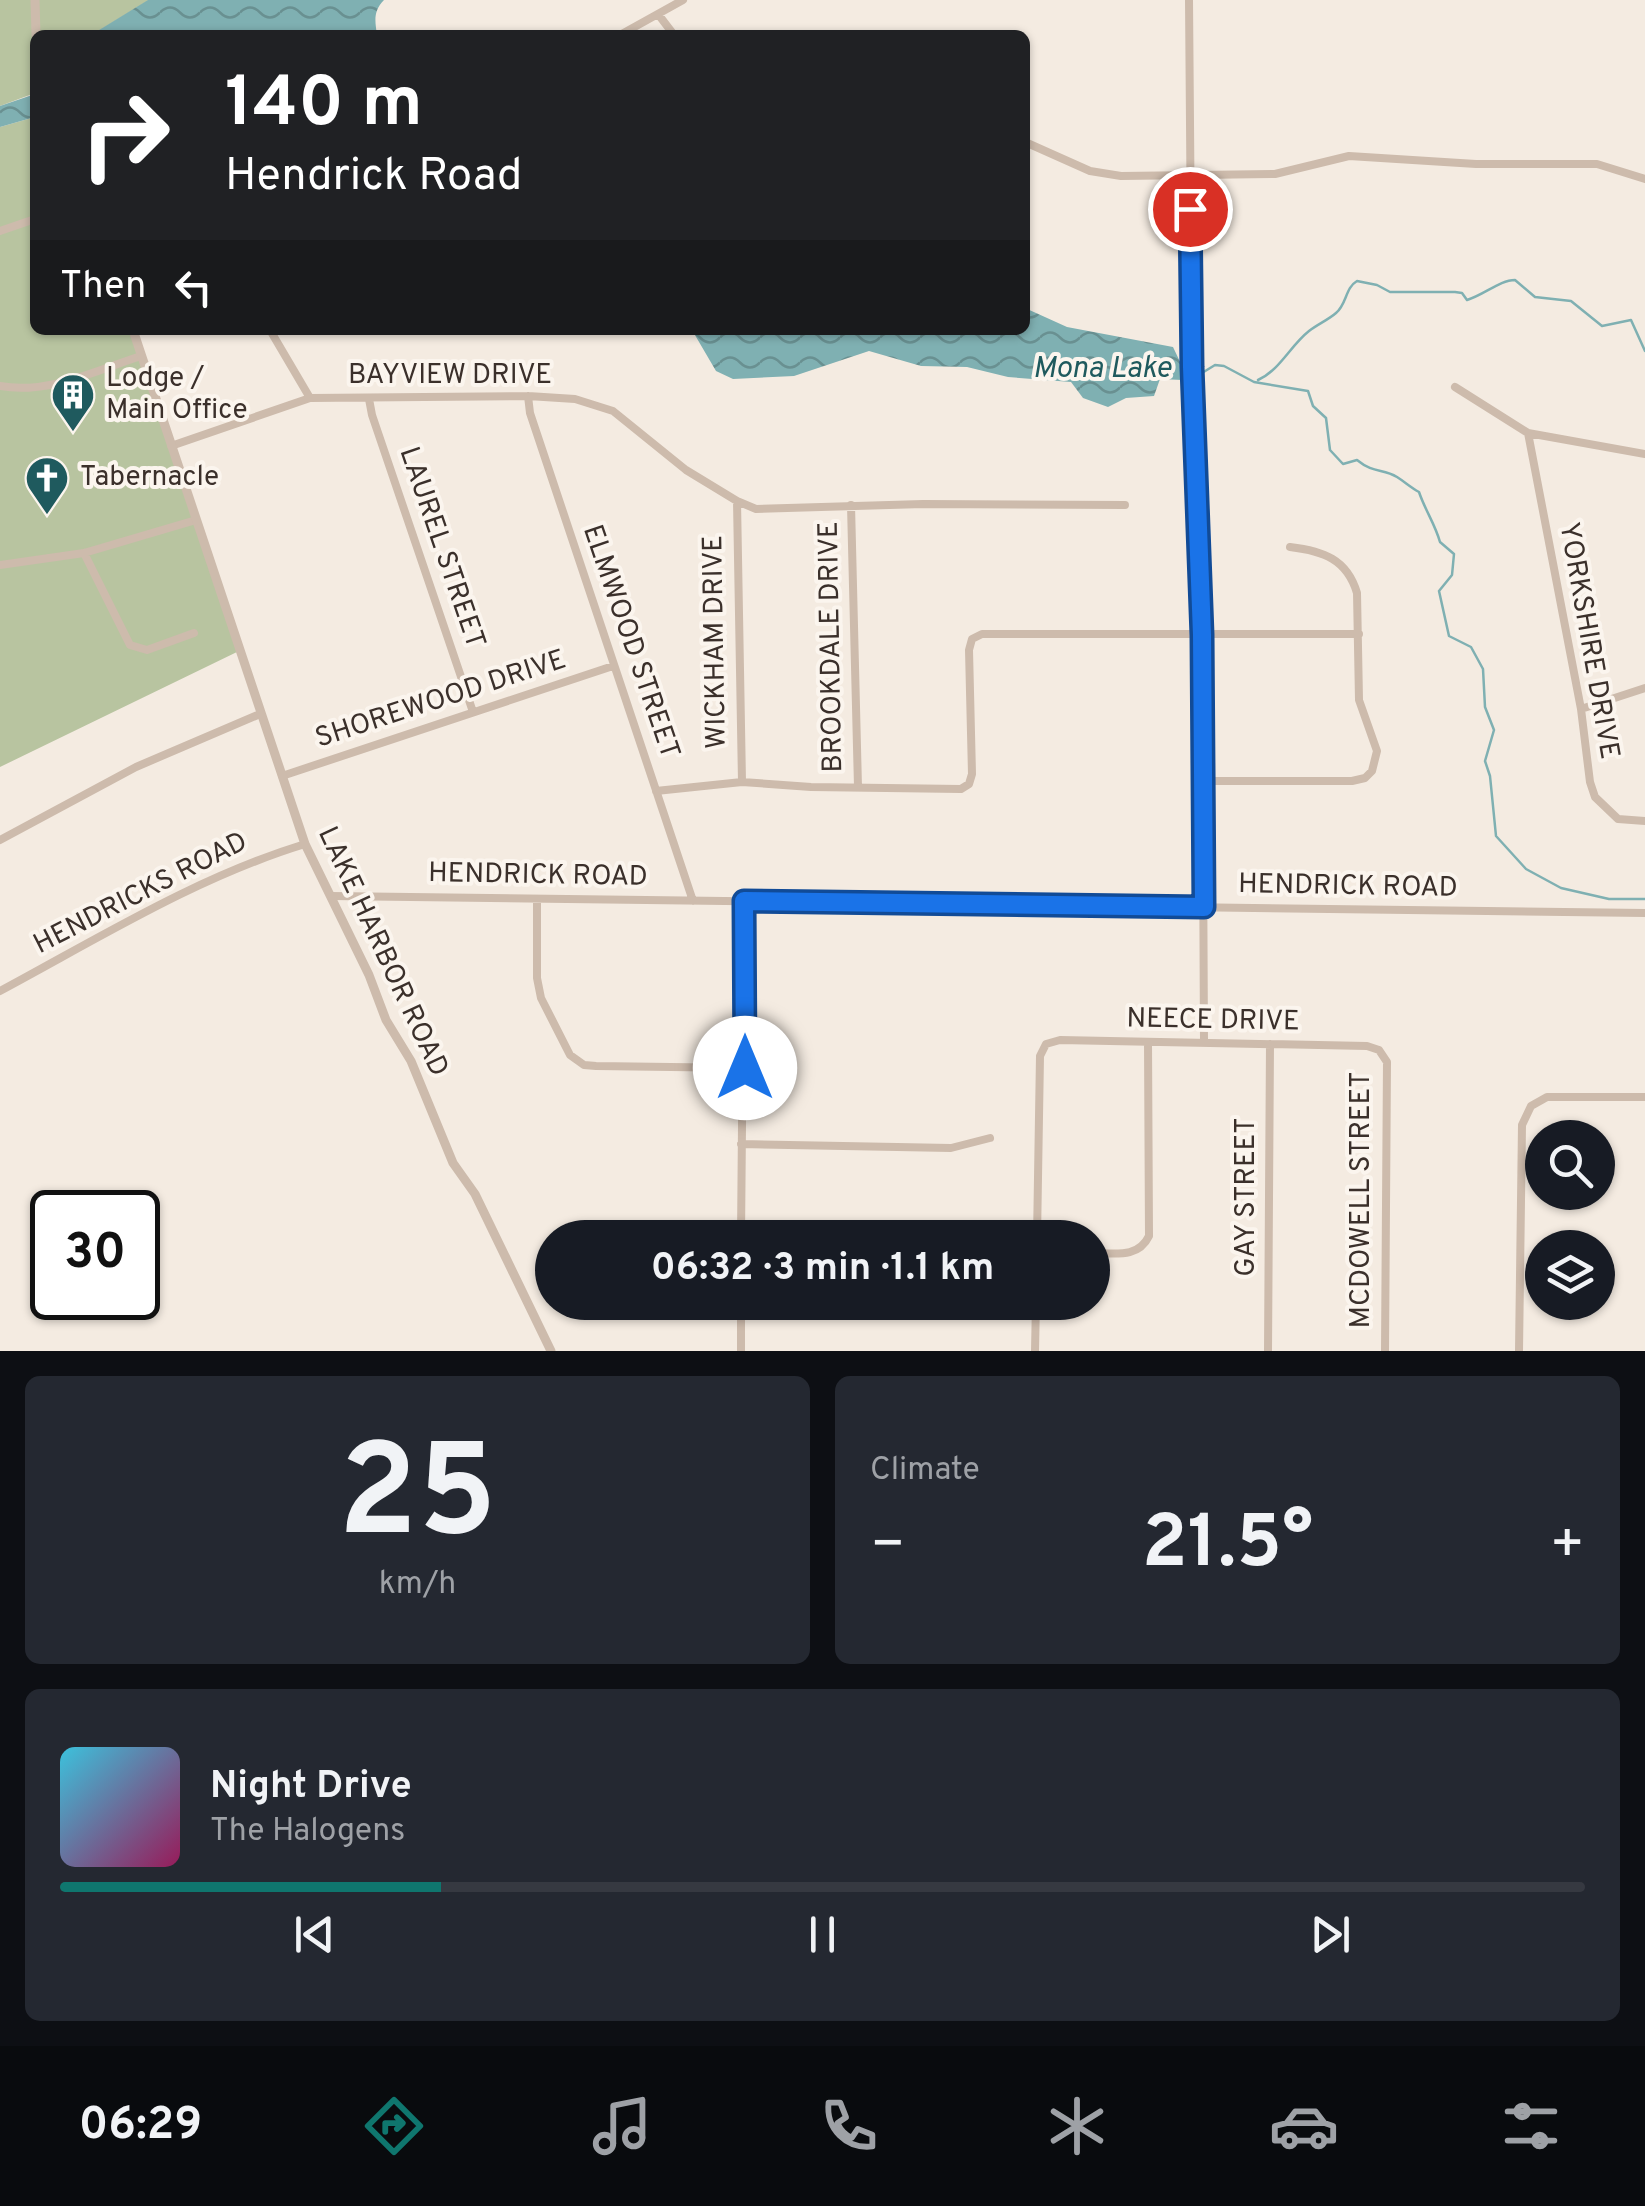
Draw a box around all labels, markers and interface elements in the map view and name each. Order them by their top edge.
text: 140 m [225,62,423,151]
icon: right [60,70,190,200]
text: Hendrick Road [225,149,522,206]
pin [1148,167,1233,252]
icon: arrive [1163,182,1218,237]
icon: left [166,260,221,315]
text: Then [60,263,146,312]
water label: Mona Lake [1033,351,1172,388]
street label: BAYVIEW DRIVE [348,358,552,394]
place label: Lodge / Main Office [106,361,248,429]
building icon: Lodge / Main Office [50,372,96,433]
street label: LAUREL STREET [390,442,492,654]
church icon: Tabernacle [24,455,70,516]
place label: Tabernacle [80,460,219,496]
street label: ELMWOOD STREET [573,520,687,764]
street label: YORKSHIRE DRIVE [1549,520,1627,762]
street label: BROOKDALE DRIVE [812,521,852,773]
street label: WICKHAM DRIVE [696,535,736,749]
street label: SHOREWOOD DRIVE [311,642,571,758]
street label: LAKE HARBOR ROAD [308,821,456,1083]
street label: HENDRICKS ROAD [28,825,254,963]
street label: HENDRICK ROAD [428,856,648,896]
street label: HENDRICK ROAD [1238,867,1458,907]
street label: NEECE DRIVE [1126,1001,1300,1041]
position arrow [693,1016,797,1120]
street label: MCDOWELL STREET [1344,1072,1380,1328]
street label: GAY STREET [1229,1117,1265,1277]
map controls [1525,1120,1615,1320]
button: search [1525,1120,1615,1210]
speed limit sign: 30 [30,1190,160,1320]
button: layers [1525,1230,1615,1320]
text: 06:32 · 3 min · 1.1 km [651,1245,994,1294]
text: 25 [338,1417,497,1582]
text: Climate [870,1451,980,1491]
text: 21.5° [1142,1499,1313,1594]
text: − [870,1512,905,1582]
text: + [1550,1512,1585,1582]
text: km/h [379,1565,456,1605]
text: Night Drive [210,1763,412,1812]
text: The Halogens [210,1812,405,1852]
icon: previous [287,1907,342,1962]
icon: pause [795,1907,850,1962]
icon: next [1303,1907,1358,1962]
icon: directions [359,2091,429,2161]
icon: music [587,2091,657,2161]
icon: phone [814,2091,884,2161]
icon: climate [1042,2091,1112,2161]
icon: car [1269,2091,1339,2161]
icon: filters [1496,2091,1566,2161]
text: 06:29 [79,2098,202,2155]

